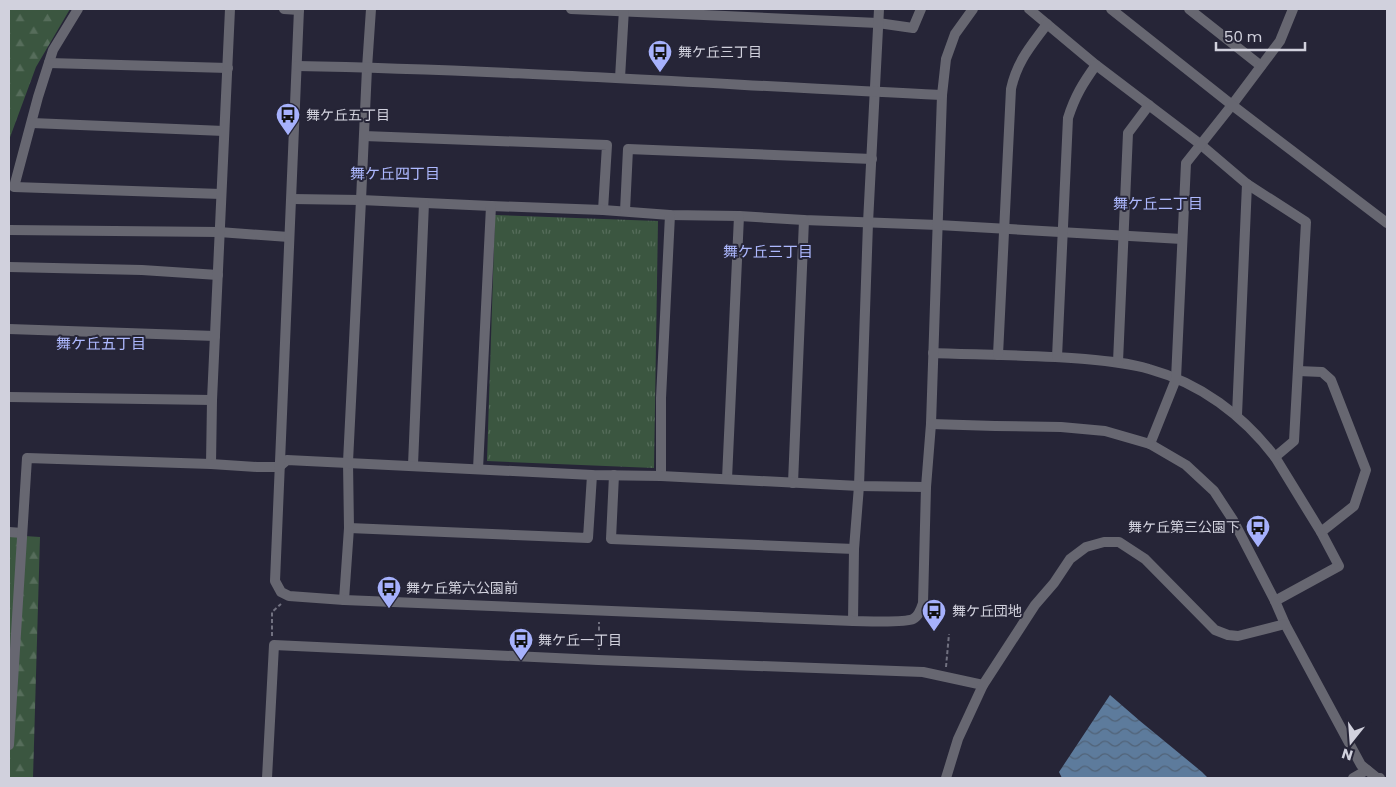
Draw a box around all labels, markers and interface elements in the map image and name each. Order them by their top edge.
scale bar [1216,20,1305,52]
text: 50 m [1224,26,1262,47]
bus stop icon: 舞ケ丘三丁目 [647,39,673,73]
place label: 舞ケ丘三丁目 [678,42,762,62]
bus stop icon: 舞ケ丘五丁目 [275,102,301,136]
place label: 舞ケ丘五丁目 [306,105,390,125]
district label: 舞ケ丘四丁目 [350,163,440,184]
district label: 舞ケ丘二丁目 [1113,193,1203,214]
district label: 舞ケ丘三丁目 [723,241,813,262]
district label: 舞ケ丘五丁目 [56,333,146,354]
bus stop icon: 舞ケ丘第三公園下 [1245,514,1271,548]
place label: 舞ケ丘第三公園下 [1128,517,1240,537]
bus stop icon: 舞ケ丘第六公園前 [376,575,402,609]
place label: 舞ケ丘第六公園前 [406,578,518,598]
bus stop icon: 舞ケ丘団地 [921,598,947,632]
place label: 舞ケ丘団地 [952,601,1022,621]
bus stop icon: 舞ケ丘一丁目 [508,627,534,661]
place label: 舞ケ丘一丁目 [538,630,622,650]
north arrow [1326,717,1376,767]
text: N [1339,743,1355,766]

